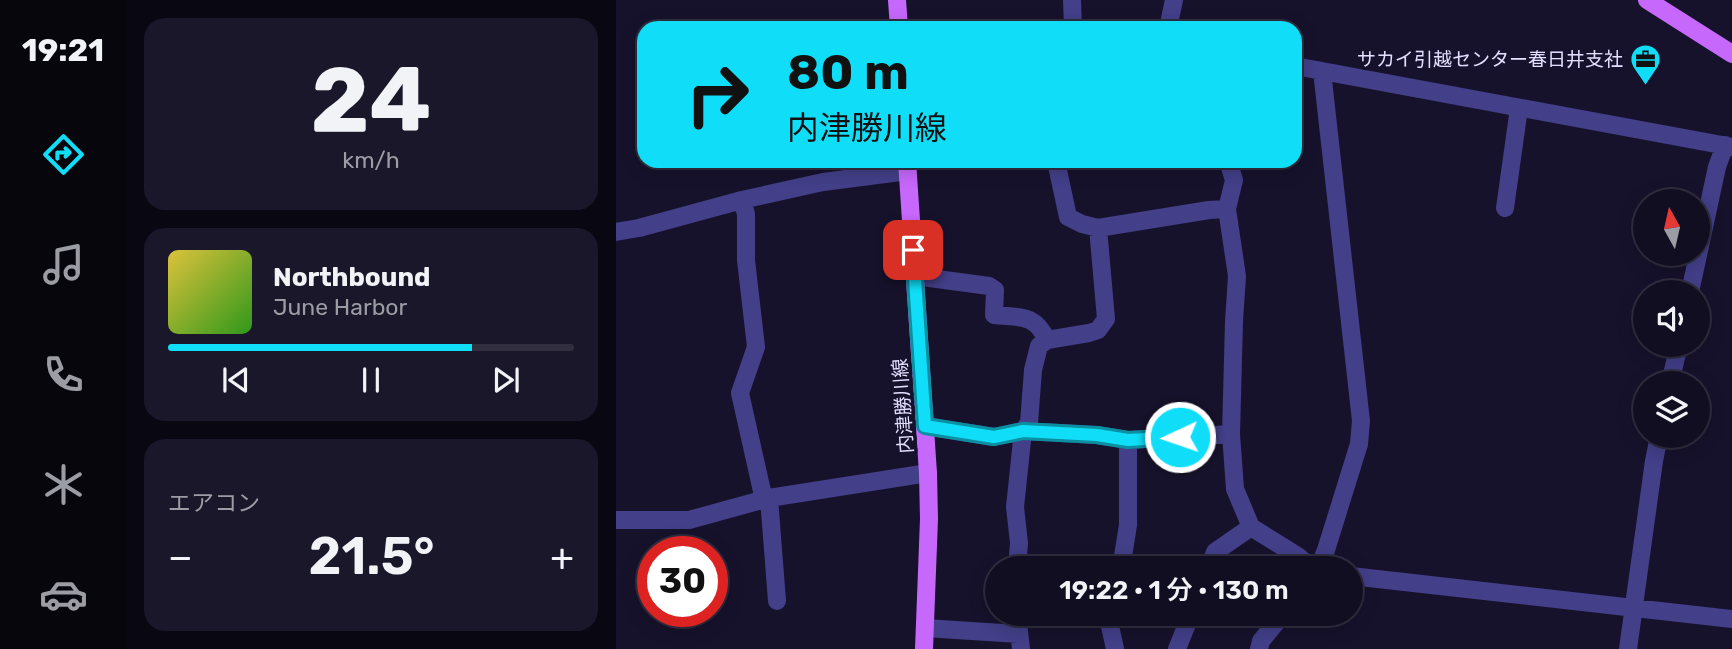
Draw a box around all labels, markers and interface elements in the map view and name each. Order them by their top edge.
text: 19:21 [22,31,104,69]
office icon: サカイ引越センター春日井支社 [1629,42,1663,86]
text: 80 m [787,43,909,101]
text: 24 [311,46,431,154]
place label: サカイ引越センター春日井支社 [1357,48,1623,71]
icon: right [672,49,763,140]
text: 内津勝川線 [787,109,947,147]
icon: directions [39,130,88,179]
text: km/h [342,146,400,174]
north arrow [1633,189,1710,266]
map controls [1633,189,1710,448]
pin [883,220,943,280]
icon: arrive [894,231,932,269]
icon: music [39,240,88,289]
text: Northbound [273,262,431,293]
button: sound [1633,280,1710,357]
text: June Harbor [273,293,407,321]
icon: phone [39,350,88,399]
street label: 内津勝川線 [888,358,918,454]
icon: previous [217,361,255,399]
icon: pause [352,361,390,399]
icon: next [487,361,525,399]
button: layers [1633,371,1710,448]
position arrow [1143,400,1217,474]
icon: climate [39,460,88,509]
text: エアコン [168,489,260,517]
text: 21.5° [308,525,435,587]
text: − [168,534,193,580]
text: + [550,534,574,580]
speed limit sign: 30 [637,536,728,627]
icon: car [39,570,88,619]
text: 19:22 · 1 分 · 130 m [1059,575,1289,606]

